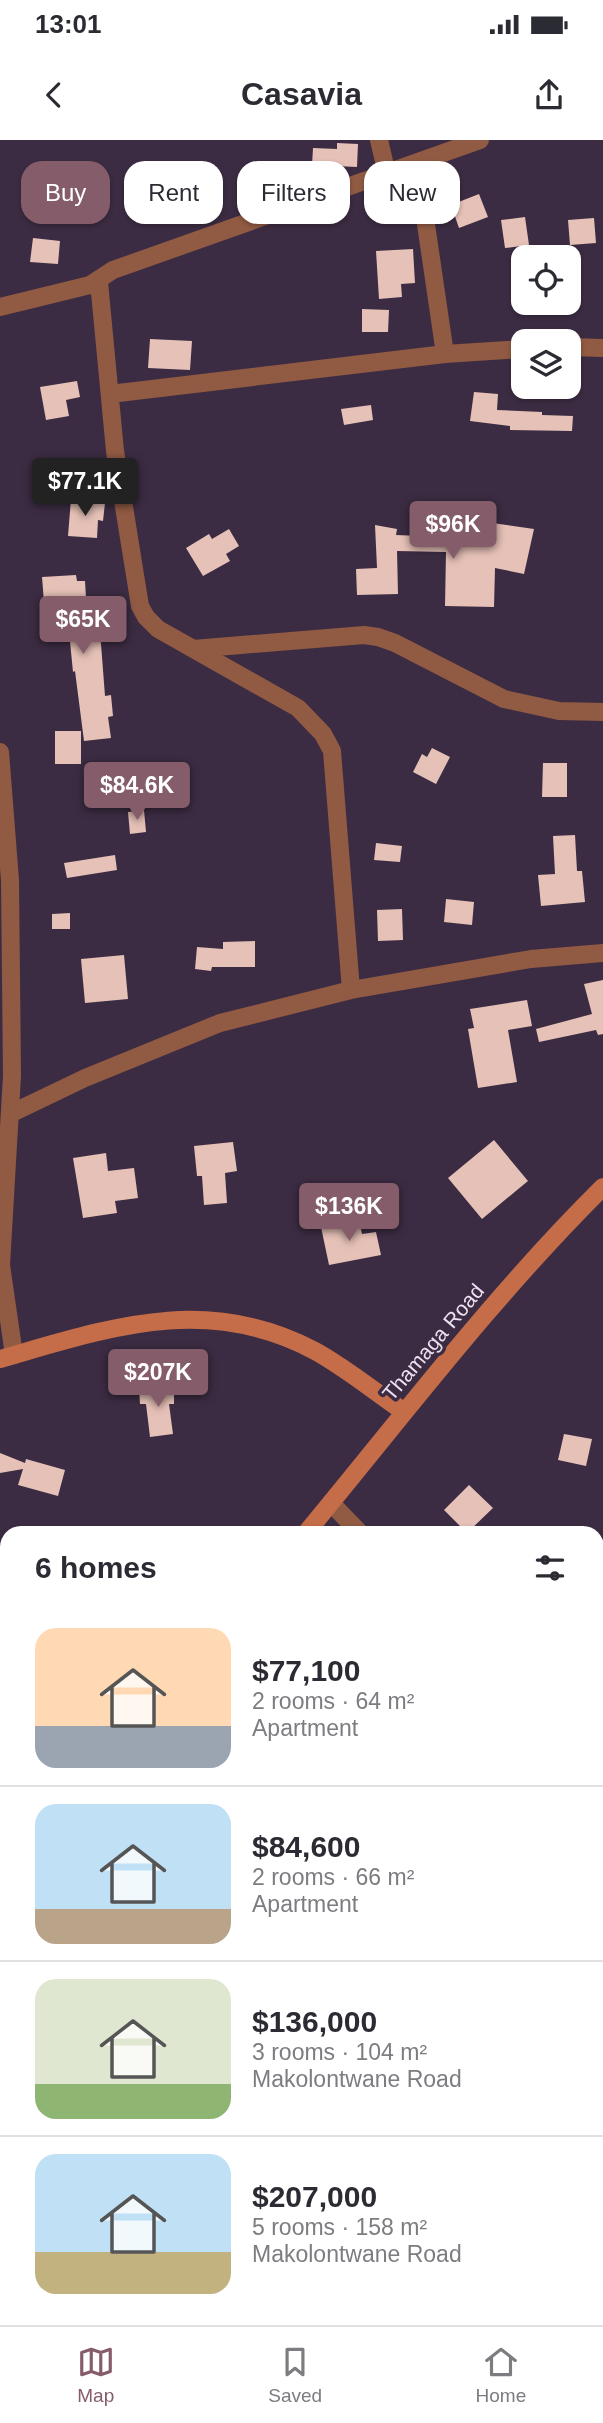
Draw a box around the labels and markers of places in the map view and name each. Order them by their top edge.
pin: $77.1K [28,458,142,518]
pin: $96K [412,502,494,561]
pin: $65K [42,596,124,656]
pin: $84.6K [80,762,194,822]
pin: $136K [300,1184,398,1243]
pin: $207K [109,1350,207,1409]

